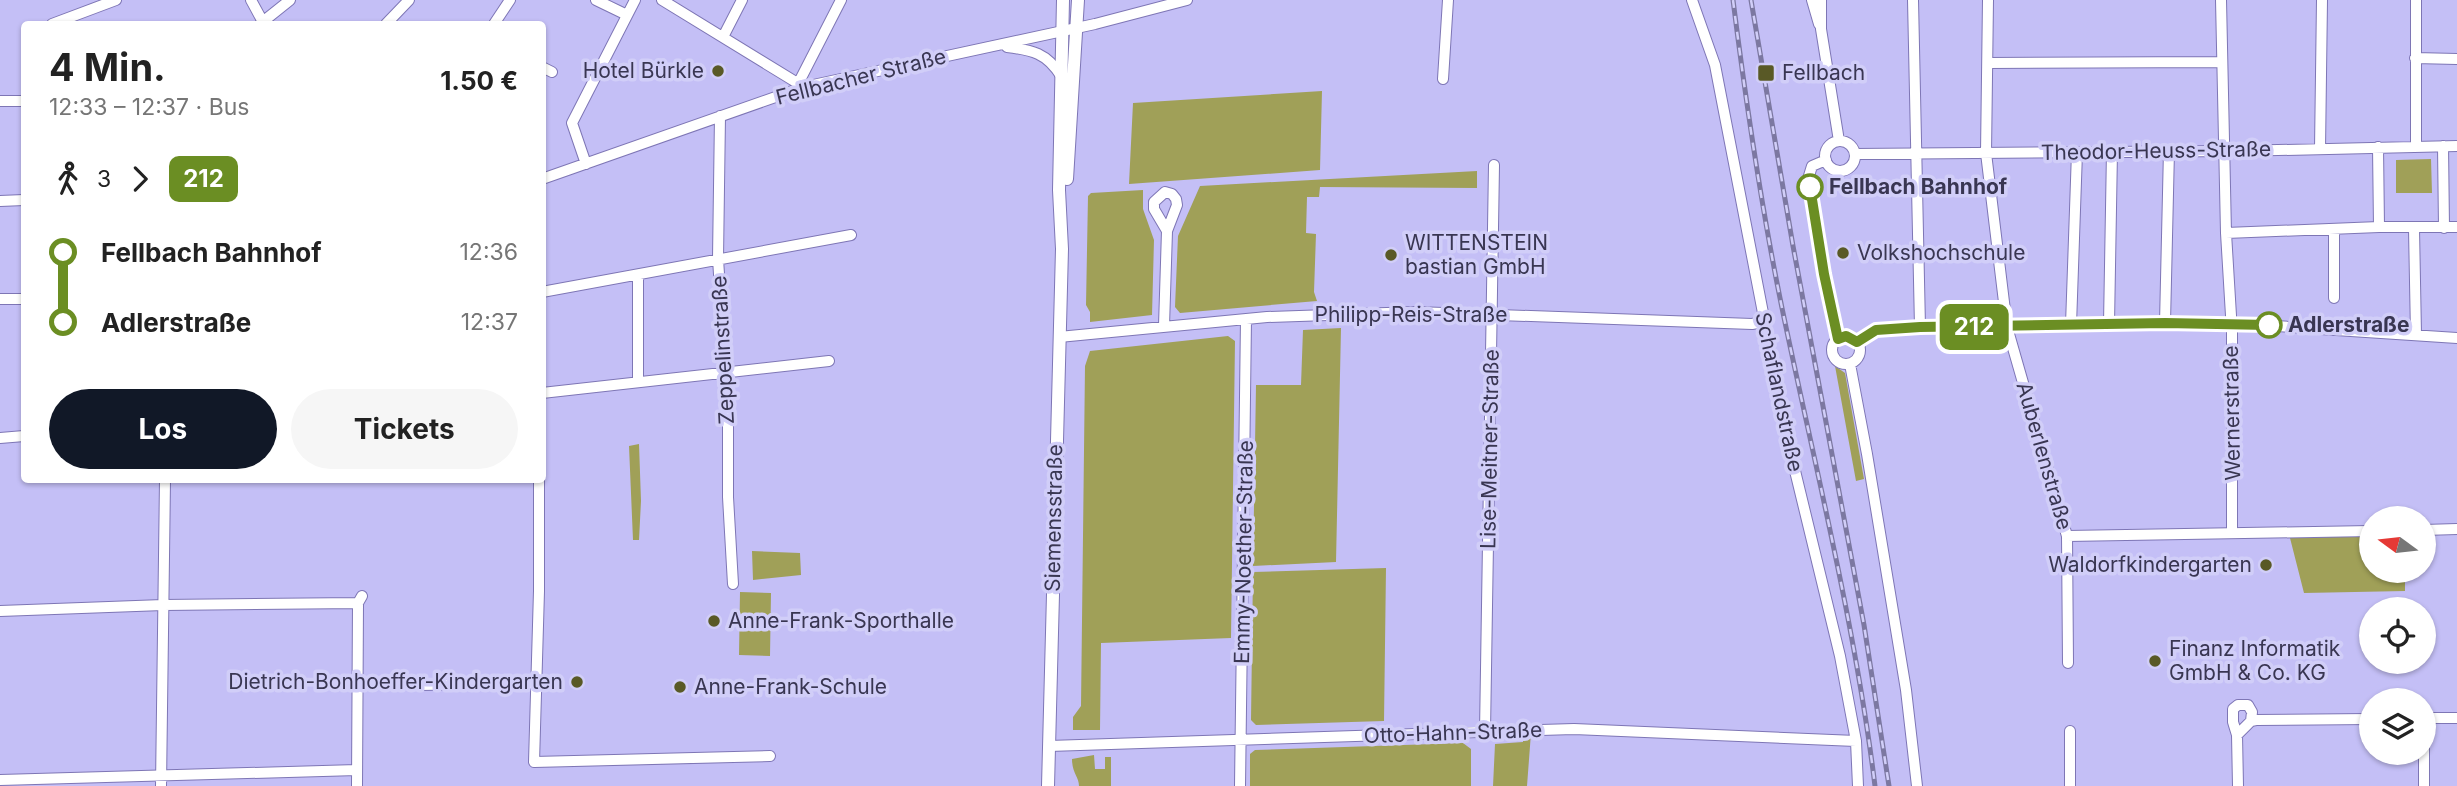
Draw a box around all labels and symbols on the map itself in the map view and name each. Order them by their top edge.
street label: Fellbacher Straße [773,43,949,110]
place label: Hotel Bürkle [583,58,704,83]
place label: Fellbach [1782,60,1865,85]
marker: Hotel Bürkle [710,63,726,79]
marker: Fellbach [1756,63,1776,83]
street label: Theodor-Heuss-Straße [2041,136,2271,165]
marker: Fellbach Bahnhof [1797,174,1823,200]
place label: Fellbach Bahnhof [1829,174,2008,199]
place label: WITTENSTEIN bastian GmbH [1405,230,1548,279]
place label: Volkshochschule [1857,240,2025,265]
marker: Volkshochschule [1835,245,1851,261]
marker: WITTENSTEIN bastian GmbH [1383,247,1399,263]
street label: Zeppelinstraße [706,275,739,425]
street label: Philipp-Reis-Straße [1315,302,1507,327]
line badge: 212 [1934,304,2014,350]
street label: Schaflandstraße [1750,310,1809,474]
marker: Adlerstraße [2256,312,2282,338]
place label: Adlerstraße [2288,312,2409,337]
street label: Wernerstraße [2218,345,2245,481]
street label: Lise-Meitner-Straße [1475,349,1504,549]
street label: Auberlenstraße [2011,379,2078,533]
street label: Emmy-Noether-Straße [1229,440,1258,664]
street label: Siemensstraße [1040,444,1067,592]
north arrow [2359,506,2436,583]
place label: Waldorfkindergarten [2048,552,2252,577]
marker: Waldorfkindergarten [2258,557,2274,573]
place label: Anne-Frank-Sporthalle [728,608,954,633]
marker: Anne-Frank-Sporthalle [706,613,722,629]
place label: Finanz Informatik GmbH & Co. KG [2169,636,2341,685]
marker: Finanz Informatik GmbH & Co. KG [2147,653,2163,669]
place label: Dietrich-Bonhoeffer-Kindergarten [228,669,563,694]
marker: Dietrich-Bonhoeffer-Kindergarten [569,674,585,690]
place label: Anne-Frank-Schule [694,674,887,699]
marker: Anne-Frank-Schule [672,679,688,695]
street label: Otto-Hahn-Straße [1363,717,1543,748]

